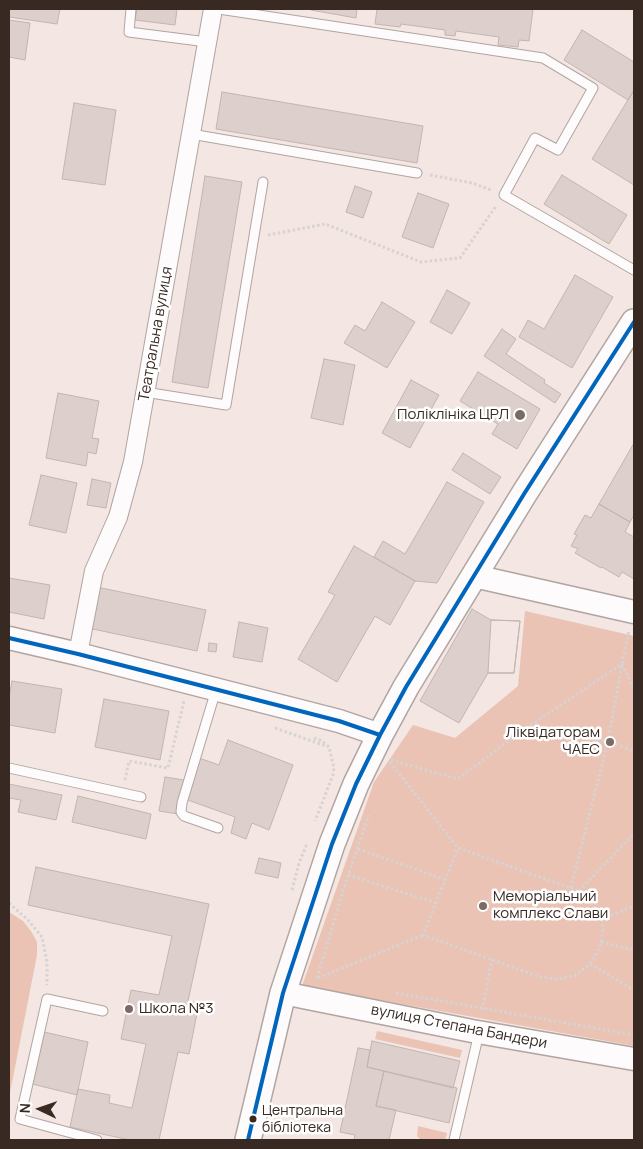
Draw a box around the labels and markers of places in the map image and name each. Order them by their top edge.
place label: Поліклініка ЦРЛ [397,406,509,424]
marker: Поліклініка ЦРЛ [513,408,527,422]
place label: Ліквідаторам ЧАЕС [506,724,600,759]
marker: Ліквідаторам ЧАЕС [604,736,616,748]
place label: Меморіальний комплекс Слави [493,888,608,923]
marker: Меморіальний комплекс Слави [477,900,489,912]
place label: Школа №3 [139,1000,214,1018]
marker: Школа №3 [123,1003,135,1015]
place label: Центральна бібліотека [262,1103,343,1136]
marker: Центральна бібліотека [248,1114,258,1124]

